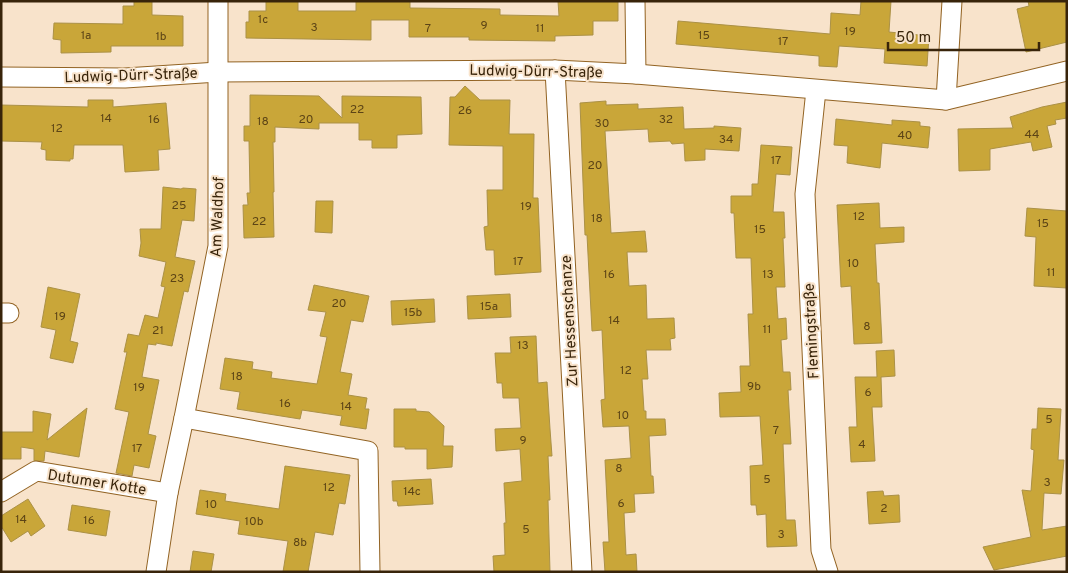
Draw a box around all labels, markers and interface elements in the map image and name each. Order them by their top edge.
house number: 1c [258,12,268,28]
house number: 9 [480,18,488,34]
house number: 3 [310,20,318,36]
scale bar [888,20,1039,52]
house number: 7 [425,21,431,37]
house number: 11 [536,21,544,37]
house number: 19 [844,24,856,40]
house number: 1a [81,28,91,44]
house number: 15 [698,28,710,44]
house number: 1b [155,29,167,45]
text: 50 m [896,29,931,48]
house number: 17 [778,34,788,50]
street label: Ludwig-Dürr-Straße [469,62,603,83]
street label: Ludwig-Dürr-Straße [64,65,198,88]
house number: 22 [350,102,364,118]
house number: 26 [458,103,472,119]
house number: 14 [100,111,112,127]
house number: 16 [148,112,160,128]
house number: 20 [298,112,314,128]
house number: 32 [659,112,673,128]
house number: 18 [257,114,269,130]
house number: 30 [595,116,609,132]
house number: 12 [51,121,63,137]
house number: 44 [1025,127,1039,143]
house number: 40 [897,128,913,144]
house number: 34 [719,132,733,148]
house number: 17 [771,153,781,169]
house number: 20 [587,158,603,174]
street label: Am Waldhof [208,176,229,258]
house number: 25 [172,198,186,214]
house number: 19 [520,199,532,215]
house number: 12 [853,209,865,225]
house number: 18 [591,211,603,227]
house number: 22 [252,214,266,230]
house number: 15 [1037,216,1049,232]
house number: 15 [754,222,766,238]
house number: 17 [513,254,523,270]
street label: Zur Hessenschanze [558,255,583,387]
house number: 10 [847,256,859,272]
house number: 11 [1047,265,1055,281]
house number: 16 [603,267,615,283]
house number: 13 [762,267,774,283]
house number: 23 [170,271,184,287]
street label: Flemingstraße [801,283,824,379]
house number: 20 [331,296,347,312]
house number: 15a [480,299,498,315]
house number: 15b [404,305,423,321]
house number: 19 [54,309,66,325]
house number: 14 [608,313,620,329]
house number: 8 [863,319,871,335]
house number: 11 [763,322,771,338]
house number: 21 [152,323,164,339]
house number: 13 [517,338,529,354]
house number: 12 [620,363,632,379]
house number: 18 [231,369,243,385]
house number: 9b [747,379,761,395]
house number: 19 [133,380,145,396]
house number: 6 [864,385,872,401]
house number: 16 [279,396,291,412]
house number: 14 [340,399,352,415]
house number: 10 [617,408,629,424]
house number: 5 [1045,412,1053,428]
house number: 7 [773,423,779,439]
house number: 9 [519,433,527,449]
house number: 4 [858,437,866,453]
house number: 17 [132,441,142,457]
house number: 8 [615,461,623,477]
street label: Dutumer Kotte [46,466,148,501]
house number: 5 [763,472,771,488]
house number: 3 [1043,475,1051,491]
house number: 12 [323,480,335,496]
house number: 14c [403,484,421,500]
house number: 6 [617,496,625,512]
house number: 10 [205,497,217,513]
house number: 2 [880,501,888,517]
house number: 14 [15,512,27,528]
house number: 16 [83,513,95,529]
house number: 10b [245,514,264,530]
house number: 5 [522,522,530,538]
house number: 3 [777,527,785,543]
house number: 8b [293,535,307,551]

